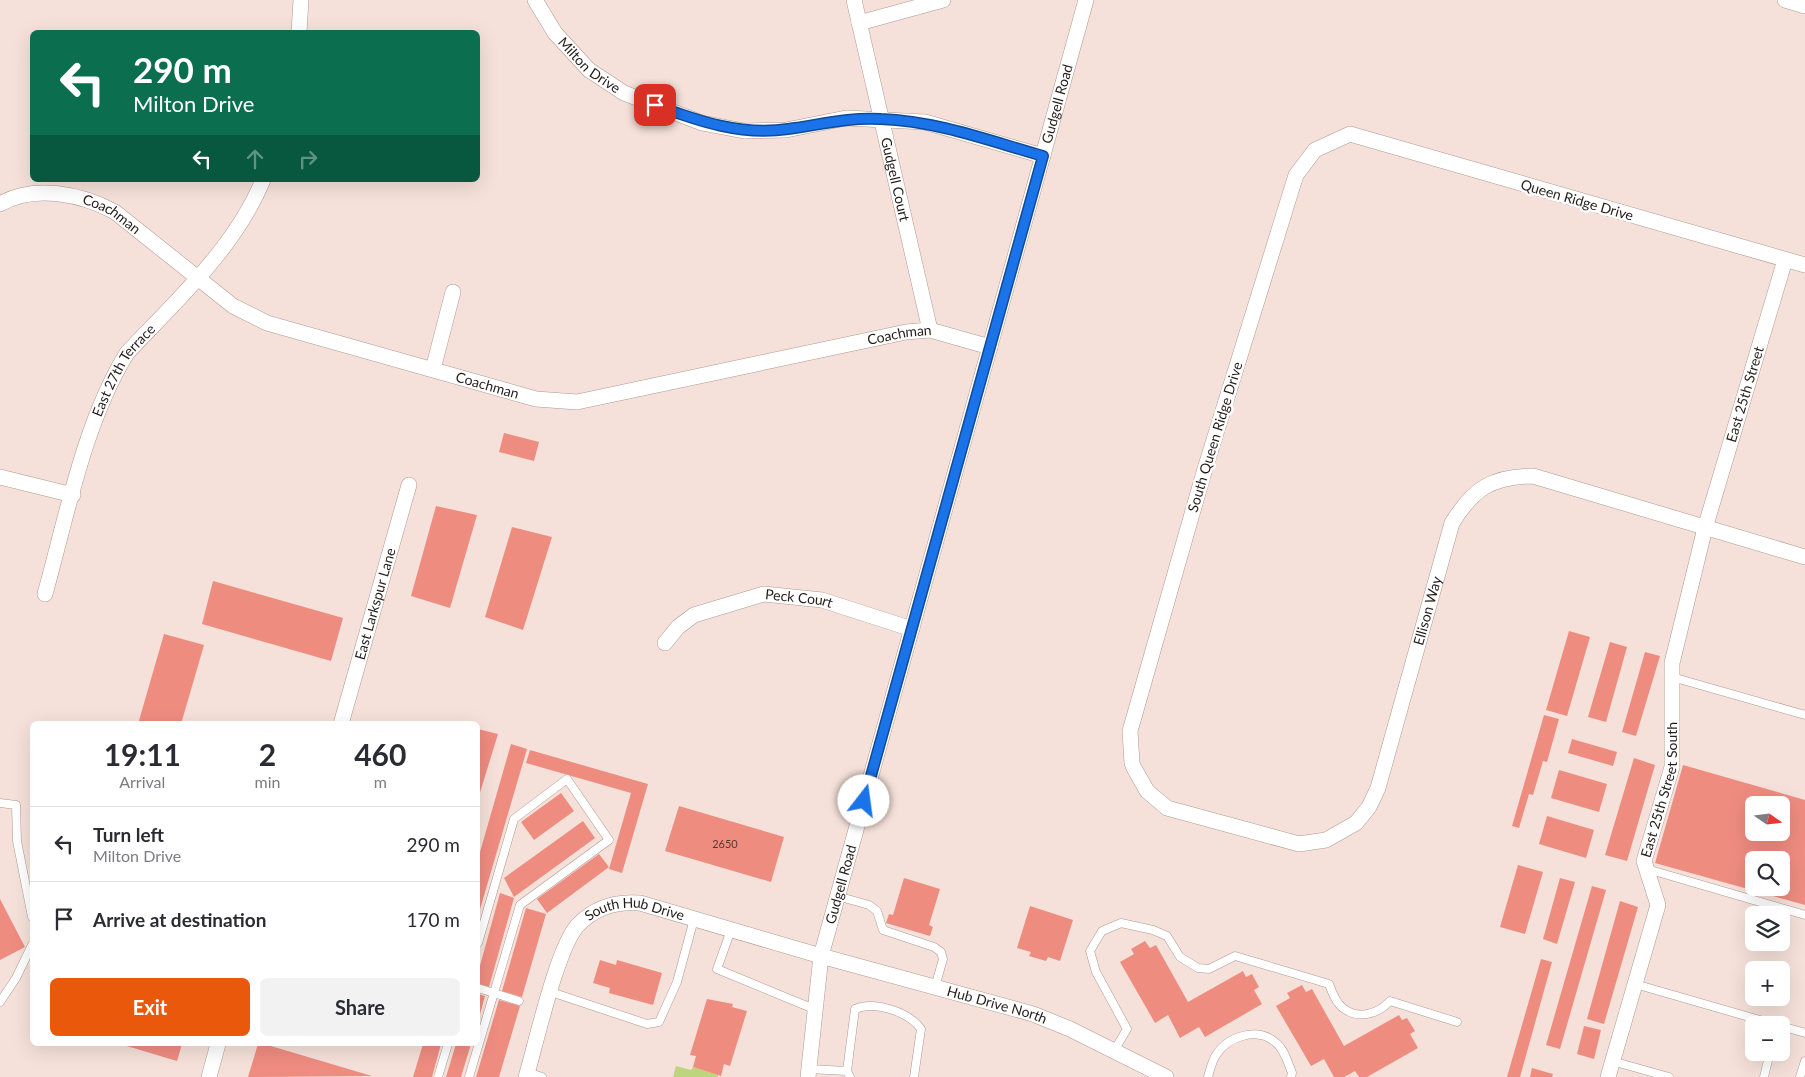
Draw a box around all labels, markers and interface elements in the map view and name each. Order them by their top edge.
street label: Milton Drive [555,33,624,96]
text: 290 m [133,48,232,90]
icon: left [50,50,115,115]
street label: Gudgell Road [1038,62,1076,145]
pin [634,84,676,126]
text: Milton Drive [133,90,254,117]
icon: arrive [641,91,669,119]
street label: Gudgell Court [878,136,914,223]
icon: left [188,145,216,173]
icon: ahead [241,145,269,173]
icon: right [294,145,322,173]
street label: Queen Ridge Drive [1519,175,1635,224]
street label: Coachman [81,190,144,237]
street label: East 27th Terrace [88,320,158,419]
street label: Coachman [866,321,932,348]
street label: East 25th Street [1722,344,1767,444]
street label: South Queen Ridge Drive [1184,360,1245,514]
street label: Coachman [454,368,521,402]
street label: East Larkspur Lane [351,546,399,662]
street label: Ellison Way [1409,573,1445,647]
street label: Peck Court [764,585,835,611]
street label: East 25th Street South [1637,722,1680,859]
text: 19:11 [104,736,181,772]
text: 2 [259,736,276,772]
text: 460 [354,736,406,772]
text: Arrival [119,772,165,791]
text: min [255,772,281,791]
text: m [374,772,387,791]
position arrow [837,774,889,826]
north arrow [1745,796,1790,841]
map controls [1745,796,1790,1061]
text: Turn left [93,823,164,846]
icon: left [50,830,78,858]
text: 290 m [406,833,460,856]
house number: 2650 [712,837,738,850]
street label: Gudgell Road [821,843,859,926]
text: Milton Drive [93,846,181,865]
button: search [1745,851,1790,896]
street label: South Hub Drive [581,894,686,924]
icon: arrive [50,905,78,933]
button: layers [1745,906,1790,951]
text: Arrive at destination [93,908,266,931]
text: 170 m [406,908,460,931]
button: + [1745,961,1790,1006]
button: Exit [50,978,250,1036]
button: Share [260,978,460,1036]
street label: Hub Drive North [945,982,1050,1027]
button: − [1745,1016,1790,1061]

